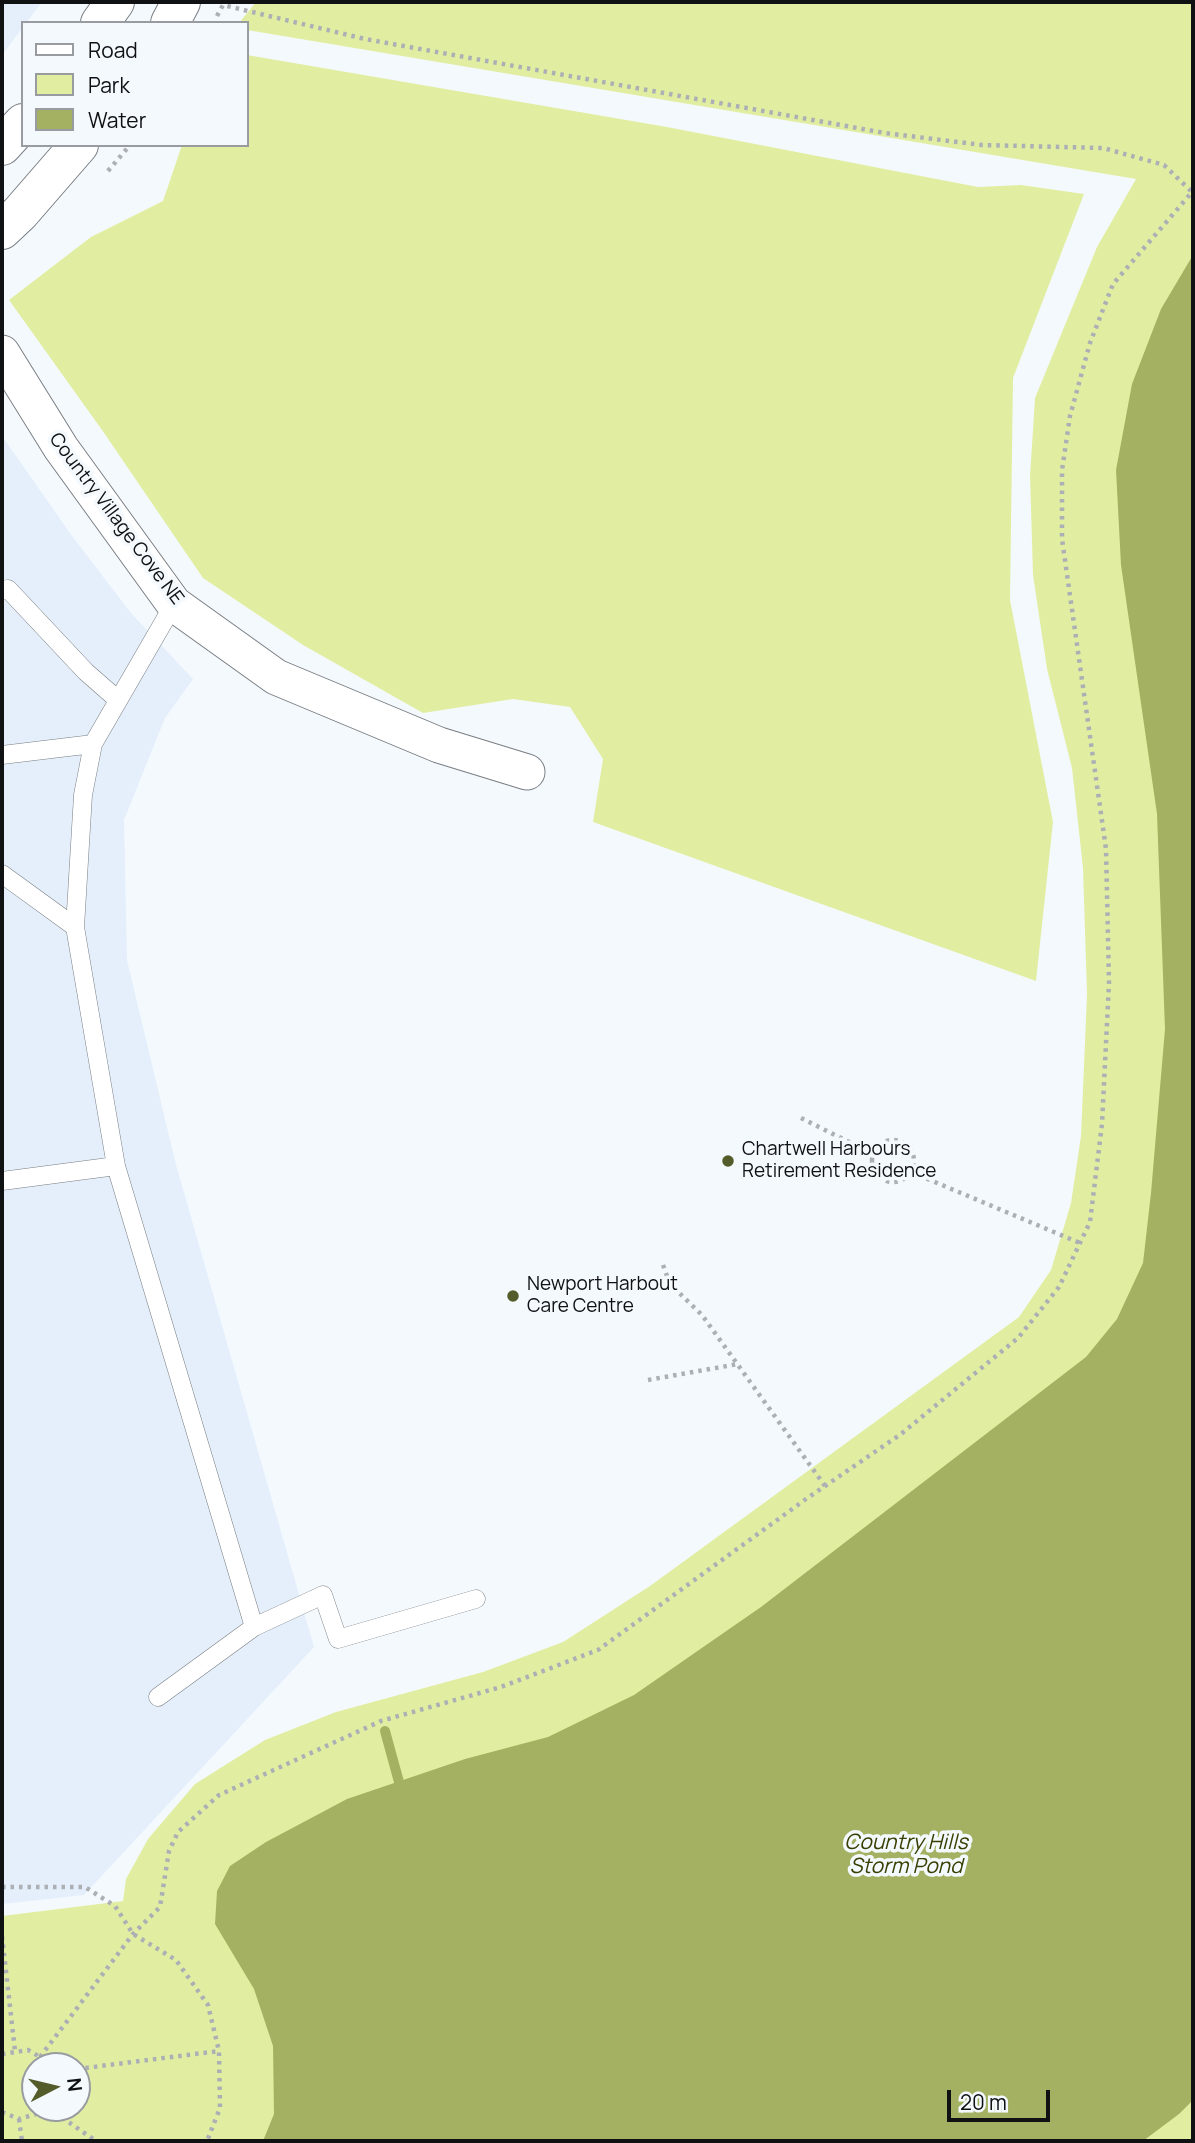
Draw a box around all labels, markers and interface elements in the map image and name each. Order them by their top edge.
legend [21,21,248,147]
text: Road [88,36,138,64]
text: Park [88,71,130,99]
text: Water [88,106,146,134]
street label: Country Village Cove NE [44,429,188,609]
place label: Chartwell Harbours Retirement Residence [742,1139,936,1183]
marker: Chartwell Harbours Retirement Residence [720,1153,736,1169]
place label: Newport Harbout Care Centre [527,1274,678,1318]
marker: Newport Harbout Care Centre [505,1288,521,1304]
water label: Country Hills Storm Pond [844,1830,968,1880]
north arrow [21,2052,91,2122]
text: N [61,2076,89,2093]
scale bar [950,2076,1053,2120]
text: 20 m [960,2088,1007,2116]

